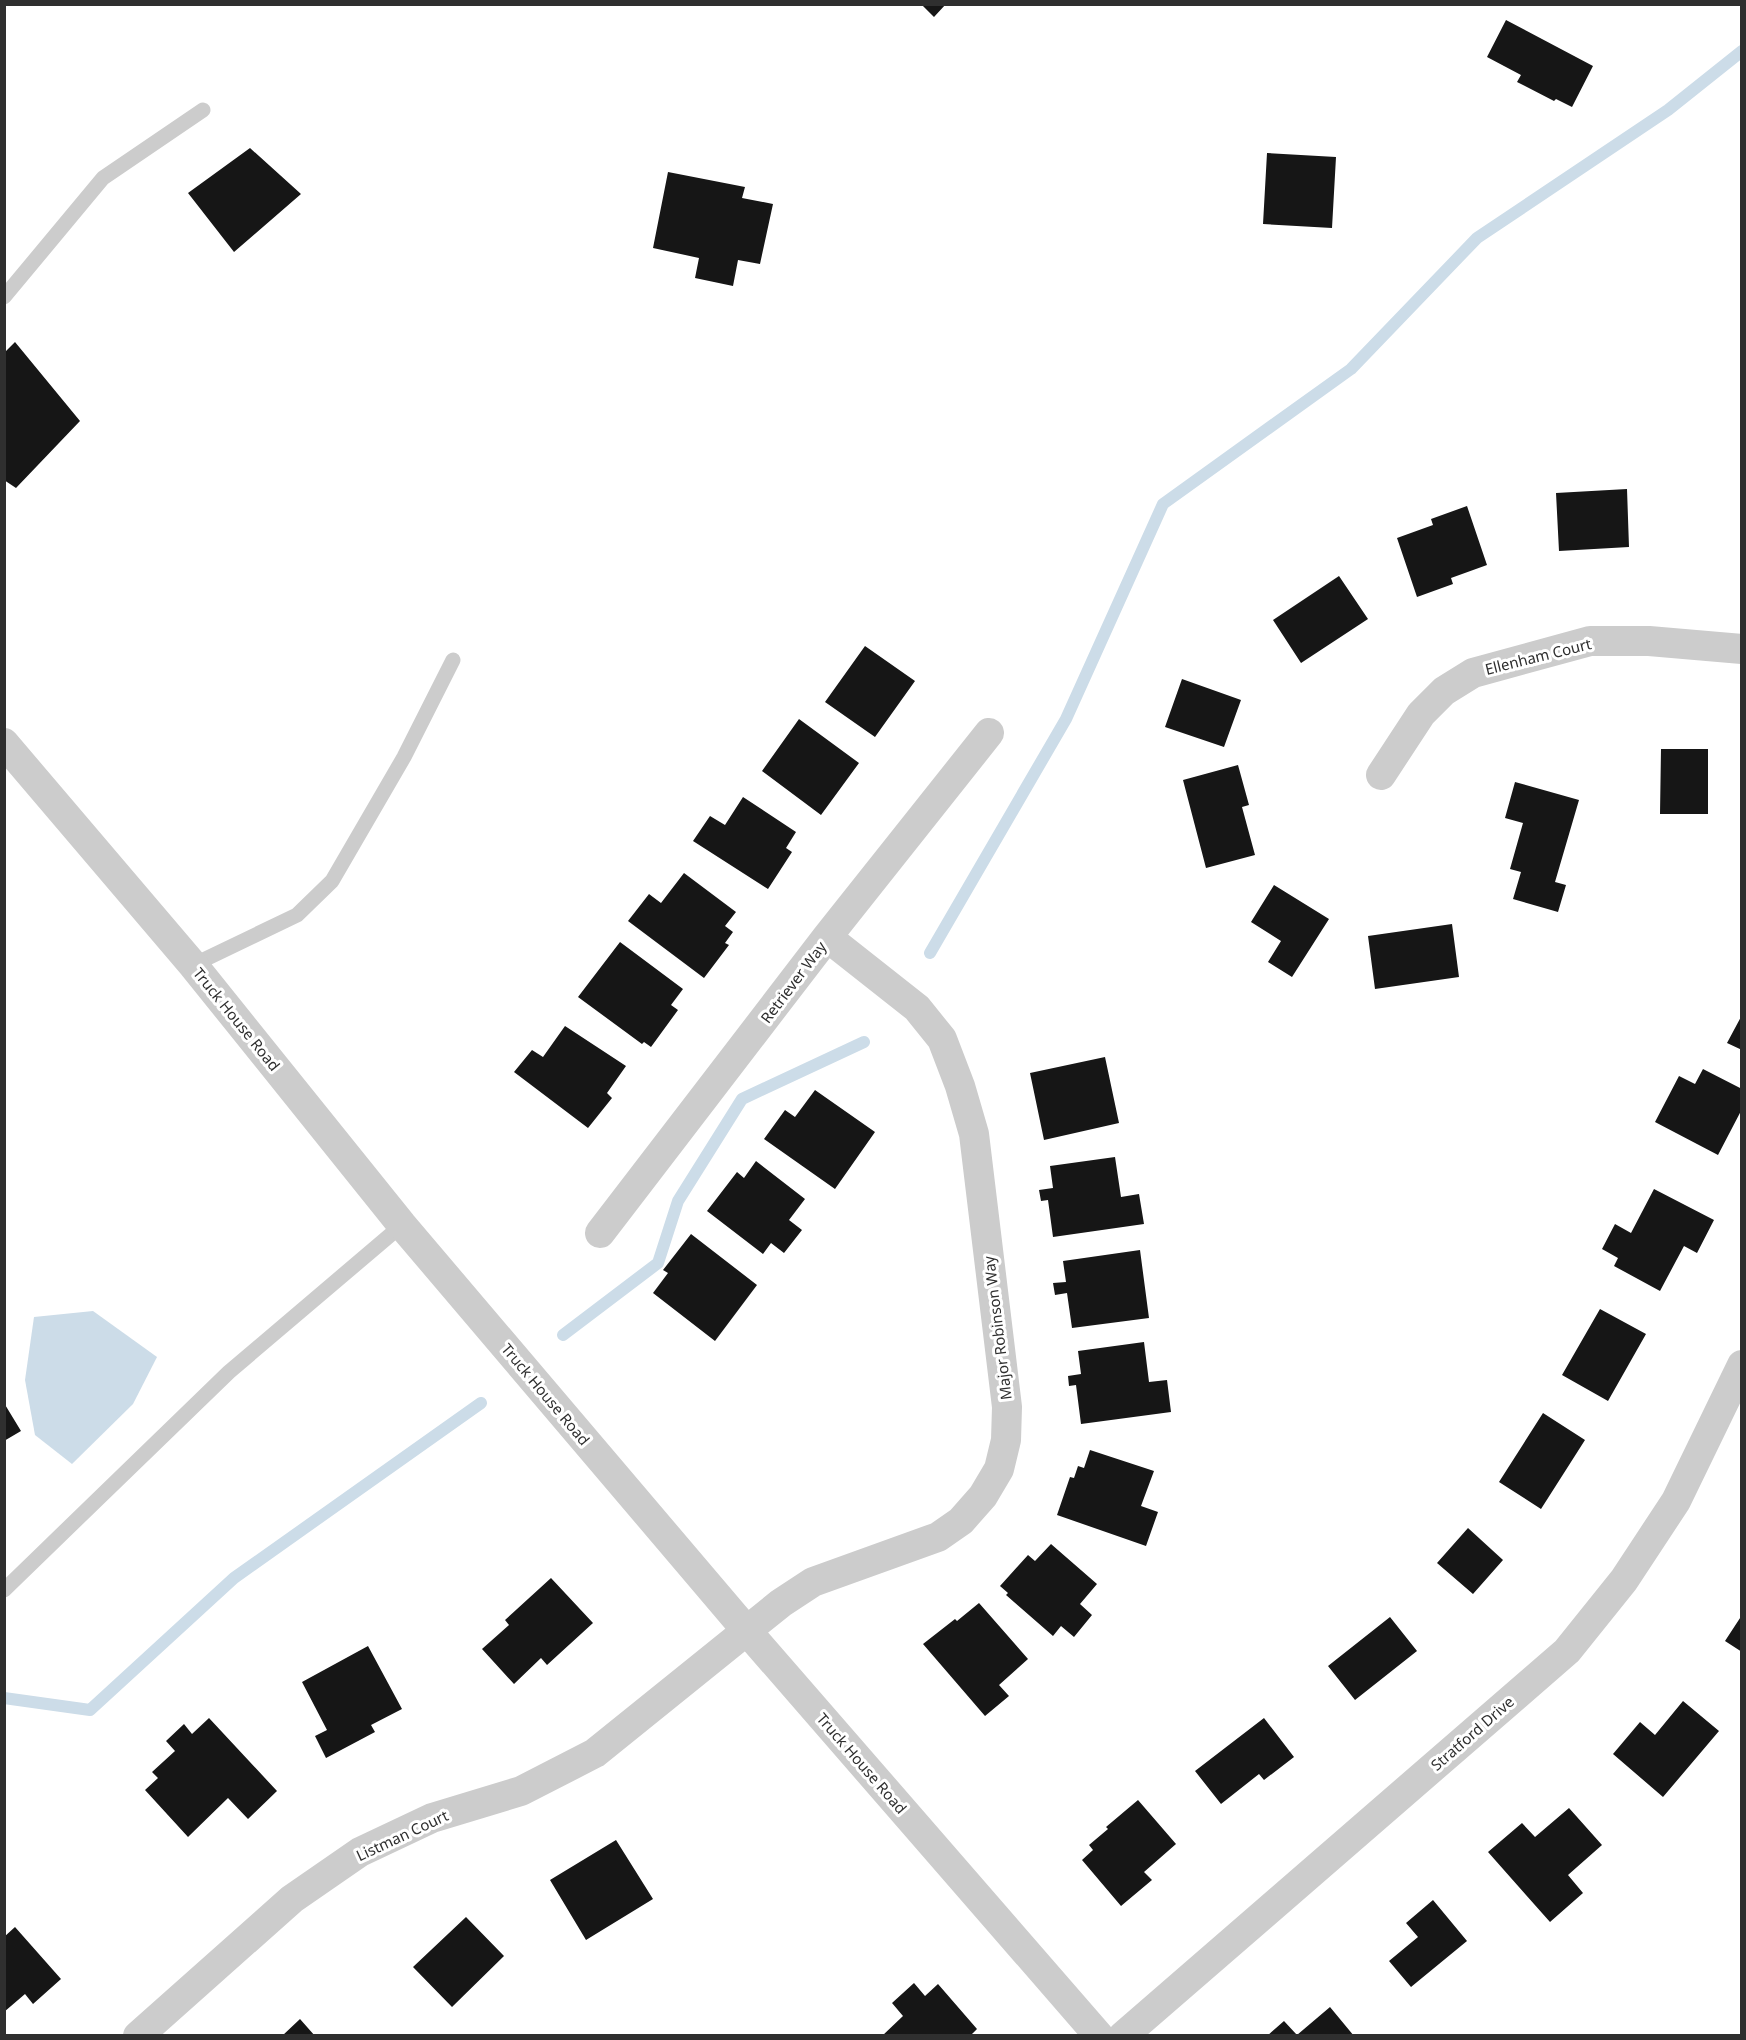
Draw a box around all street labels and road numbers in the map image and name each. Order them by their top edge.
street label: Ellenham Court [1483,633,1594,679]
street label: Retriever Way [756,937,830,1027]
street label: Truck House Road [189,963,285,1075]
street label: Major Robinson Way [978,1254,1016,1401]
street label: Truck House Road [497,1339,595,1449]
street label: Stratford Drive [1426,1691,1518,1775]
street label: Truck House Road [813,1708,911,1818]
street label: Listman Court [353,1805,452,1865]

